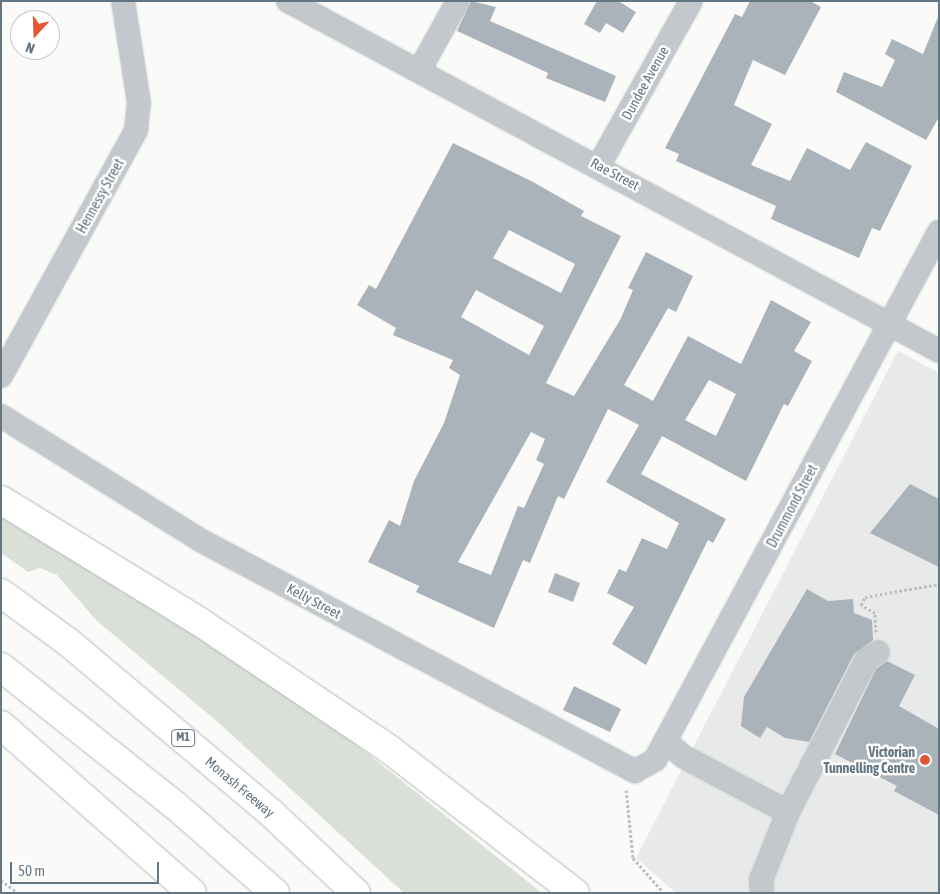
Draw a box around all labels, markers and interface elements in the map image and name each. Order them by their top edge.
north arrow [10,10,60,60]
text: N [24,39,37,57]
street label: Dundee Avenue [618,43,672,123]
street label: Rae Street [588,154,642,194]
street label: Hennessy Street [73,156,127,236]
street label: Drummond Street [763,462,821,550]
street label: Kelly Street [284,580,344,622]
road number: M1 [170,728,196,748]
place label: Victorian Tunnelling Centre [824,744,915,776]
street label: Monash Freeway [202,753,278,821]
marker: Victorian Tunnelling Centre [919,754,931,766]
scale bar [12,852,161,884]
text: 50 m [18,862,45,879]

